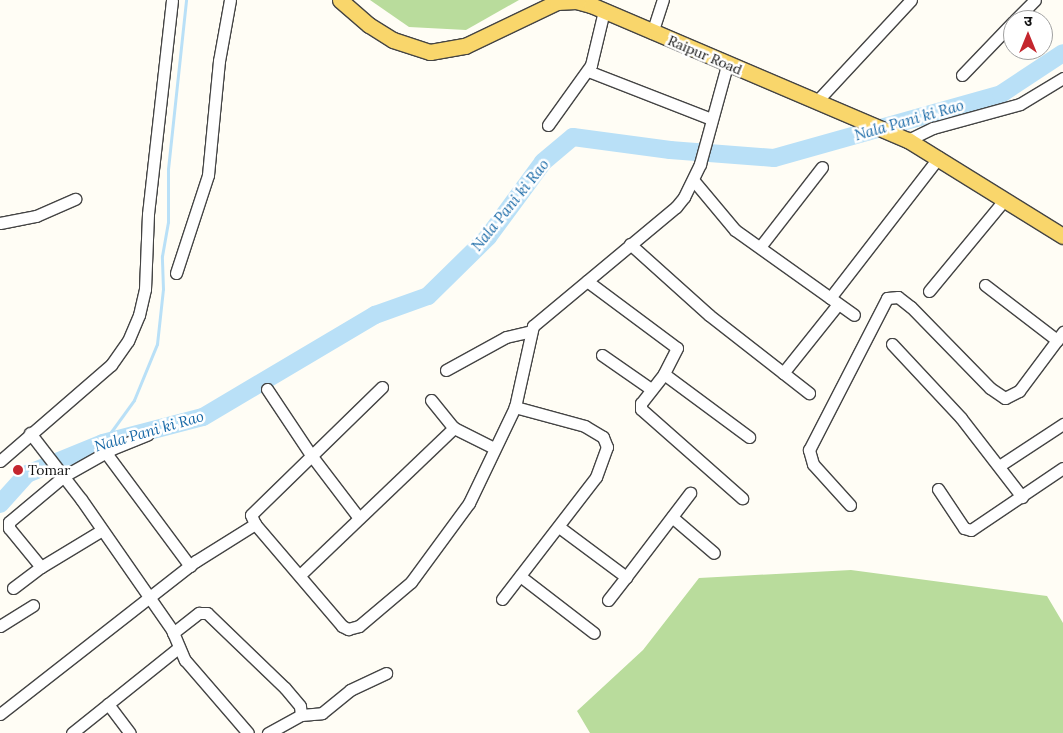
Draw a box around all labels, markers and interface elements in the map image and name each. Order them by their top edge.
north arrow [1003,10,1053,60]
text: उ [1024,12,1032,30]
street label: Raipur Road [665,32,745,78]
water label: Nala Pani ki Rao [852,96,966,144]
water label: Nala Pani ki Rao [468,156,552,254]
water label: Nala Pani ki Rao [92,407,206,455]
place label: Tomar [28,462,70,478]
marker: Tomar [12,464,24,476]

